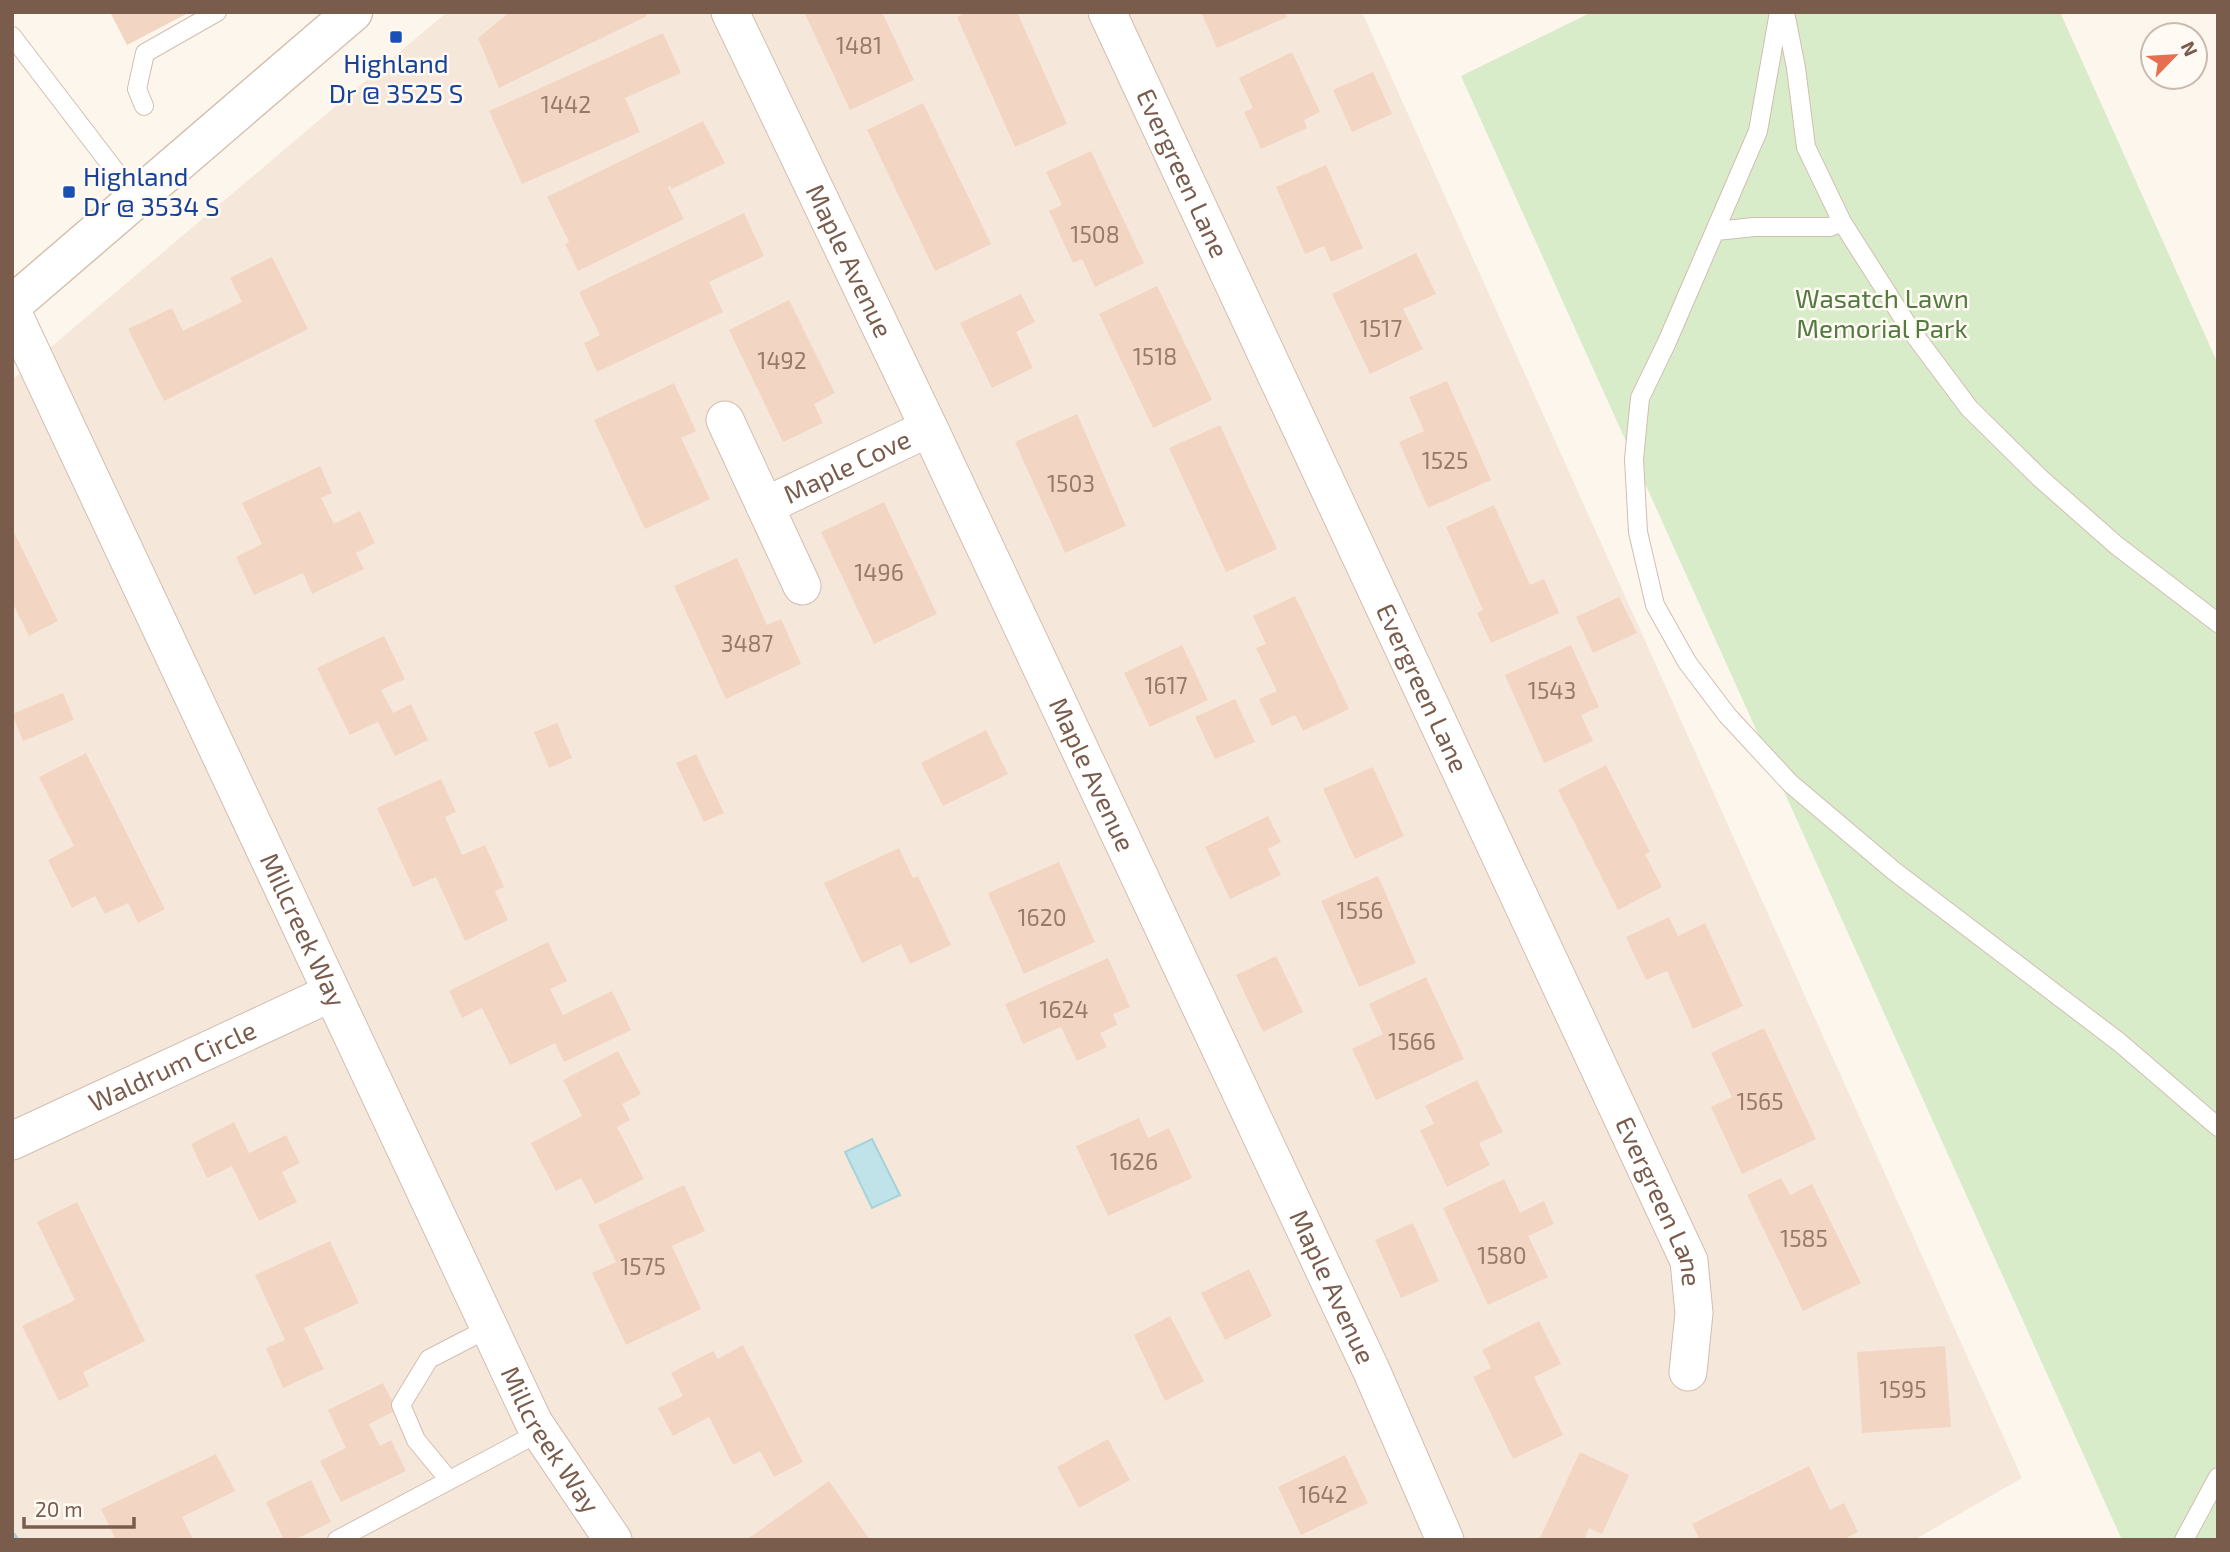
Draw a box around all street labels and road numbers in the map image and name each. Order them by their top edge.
street label: Evergreen Lane [1131,83,1236,262]
street label: Maple Avenue [801,179,900,342]
street label: Maple Cove [778,422,915,509]
street label: Evergreen Lane [1371,598,1476,777]
street label: Maple Avenue [1044,692,1142,856]
street label: Millcreek Way [255,848,353,1012]
street label: Waldrum Circle [83,1013,261,1117]
street label: Evergreen Lane [1610,1111,1708,1288]
street label: Maple Avenue [1284,1205,1383,1368]
street label: Millcreek Way [496,1361,607,1519]

